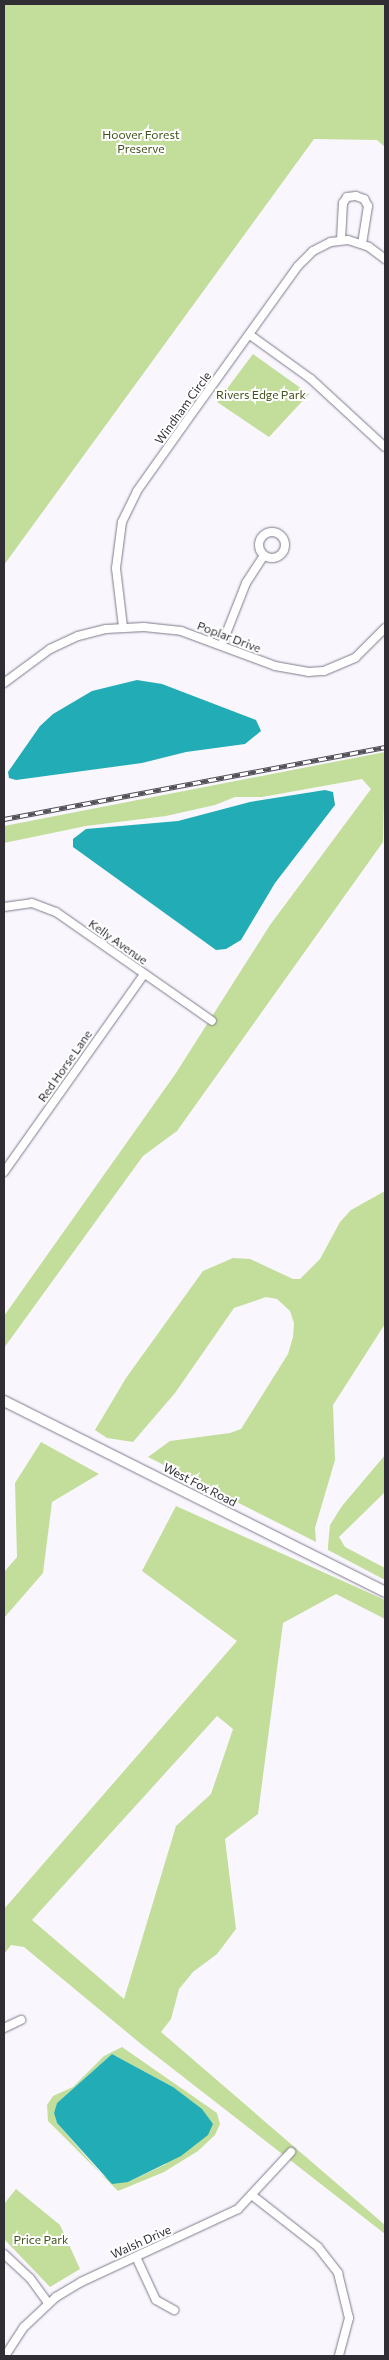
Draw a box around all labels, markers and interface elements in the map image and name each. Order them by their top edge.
park label: Hoover Forest Preserve [102,128,180,156]
street label: Windham Circle [152,369,214,447]
park label: Rivers Edge Park [216,388,306,402]
street label: Poplar Drive [195,618,263,656]
street label: Kelly Avenue [86,916,150,968]
street label: Red Horse Lane [35,1027,95,1105]
street label: West Fox Road [161,1460,239,1510]
street label: Walsh Drive [109,2222,173,2262]
park label: Price Park [13,2233,69,2247]

